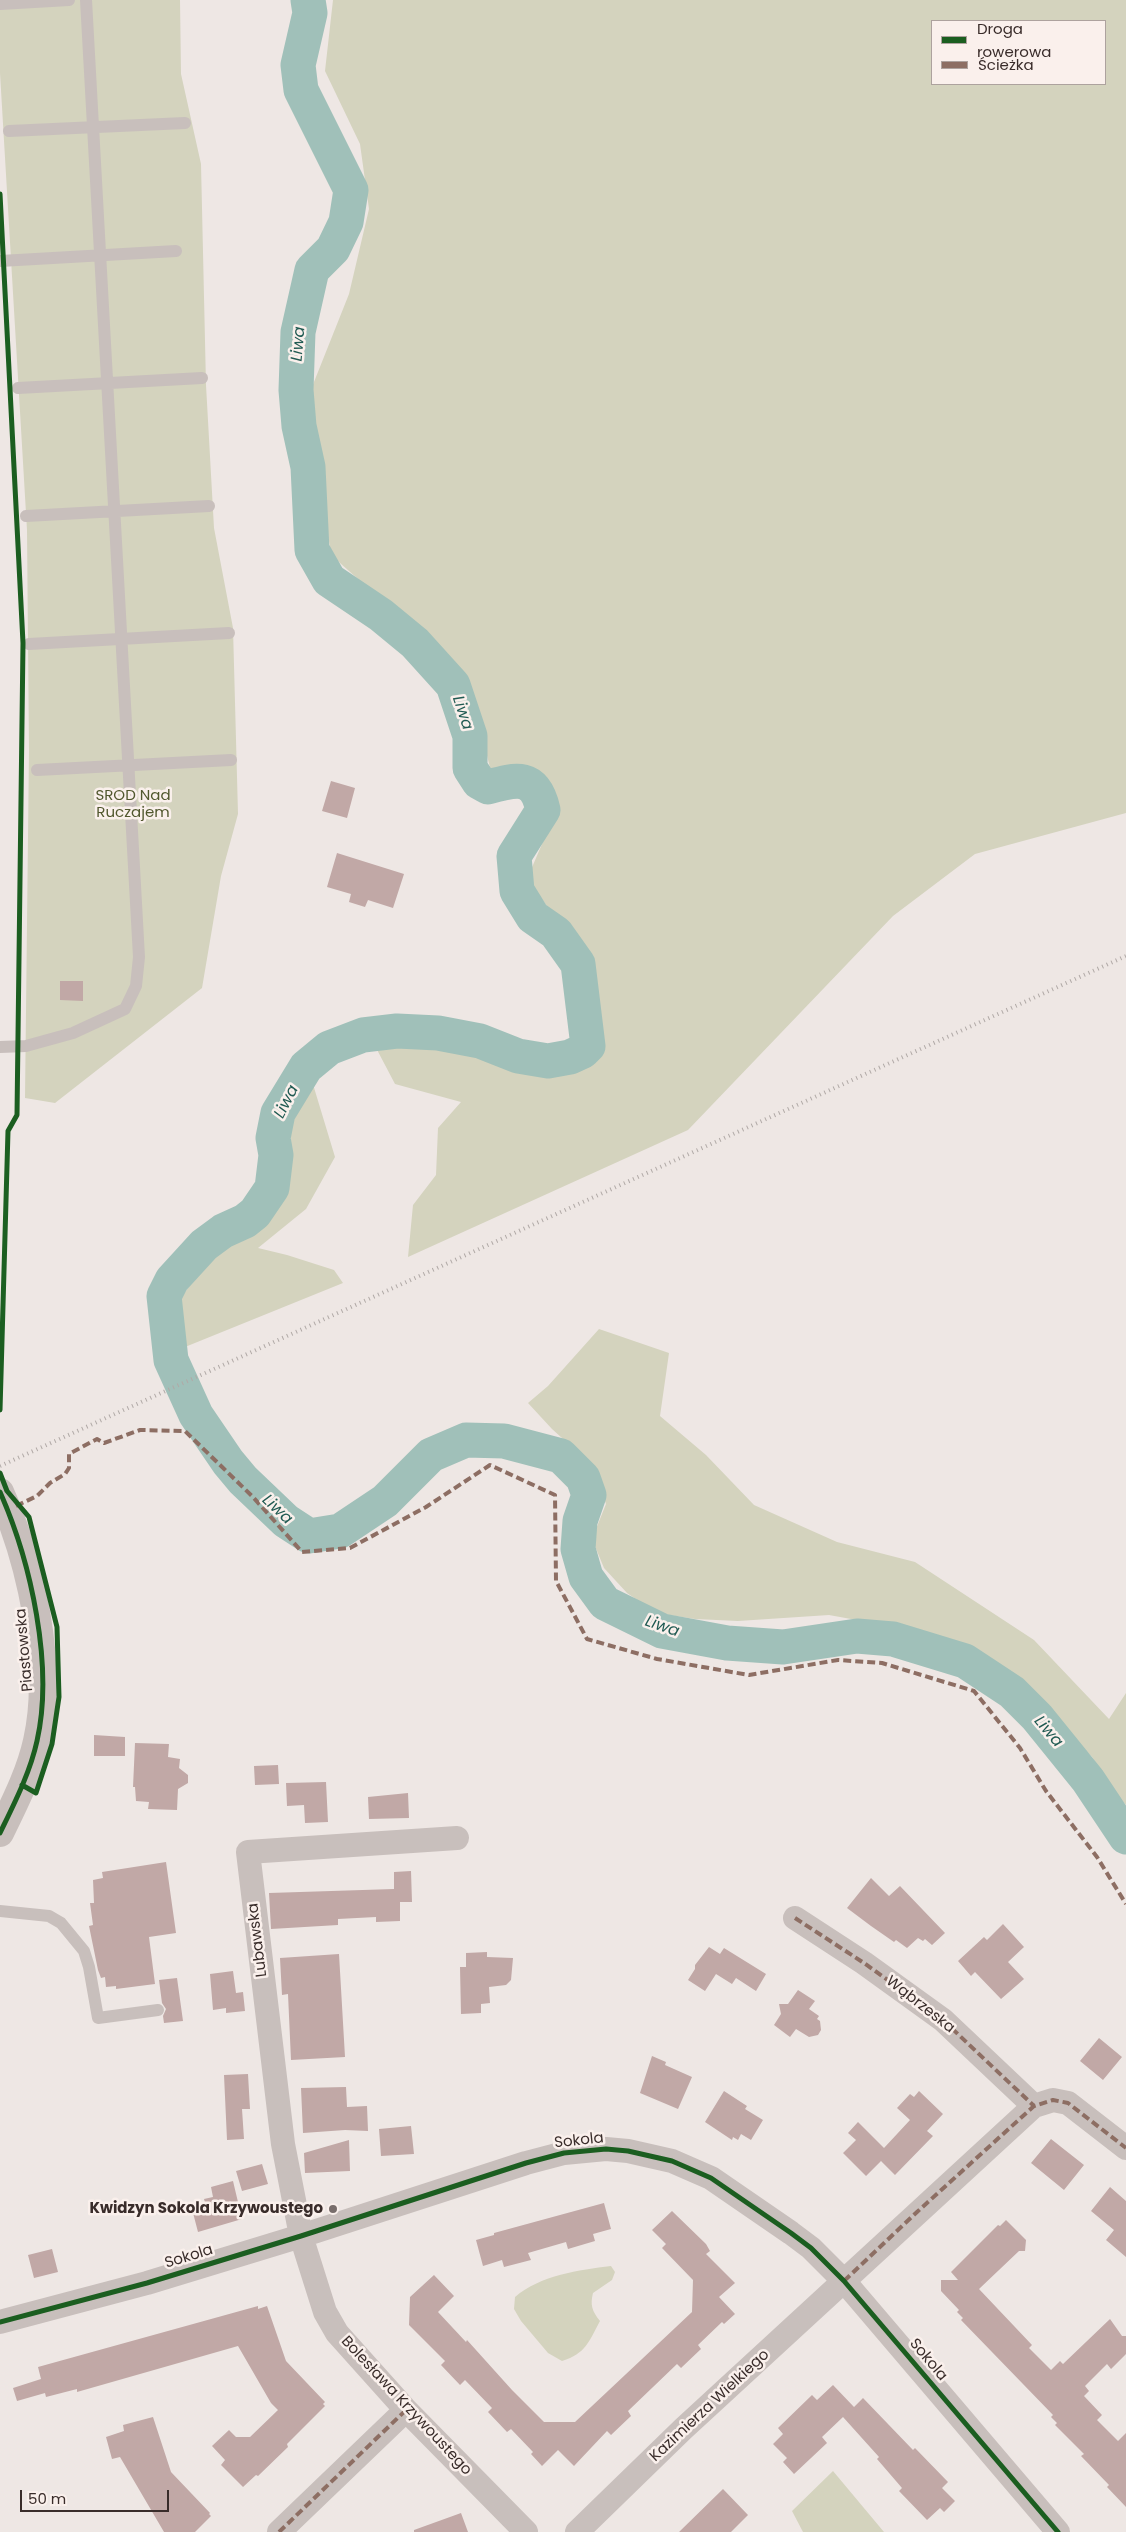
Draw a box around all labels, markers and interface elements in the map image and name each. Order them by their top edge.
text: Droga rowerowa [977,18,1051,62]
legend [931,20,1106,85]
text: Ścieżka [978,54,1034,75]
water label: Liwa [288,326,310,362]
water label: Liwa [447,693,477,733]
park label: SROD Nad Ruczajem [95,787,171,822]
water label: Liwa [271,1082,303,1122]
water label: Liwa [258,1491,296,1529]
street label: Piastowska [12,1608,38,1692]
water label: Liwa [642,1612,682,1642]
water label: Liwa [1029,1713,1067,1751]
street label: Lubawska [245,1902,271,1978]
street label: Wąbrzeska [882,1973,958,2037]
street label: Sokola [553,2129,605,2153]
place label: Kwidzyn Sokola Krzywoustego [89,2200,323,2218]
marker: Kwidzyn Sokola Krzywoustego [327,2203,339,2215]
street label: Sokola [163,2241,215,2273]
street label: Bolesława Krzywoustego [337,2333,475,2479]
street label: Sokola [905,2335,951,2385]
street label: Kazimierza Wielkiego [647,2346,773,2466]
scale bar [22,2480,171,2512]
text: 50 m [28,2488,66,2509]

